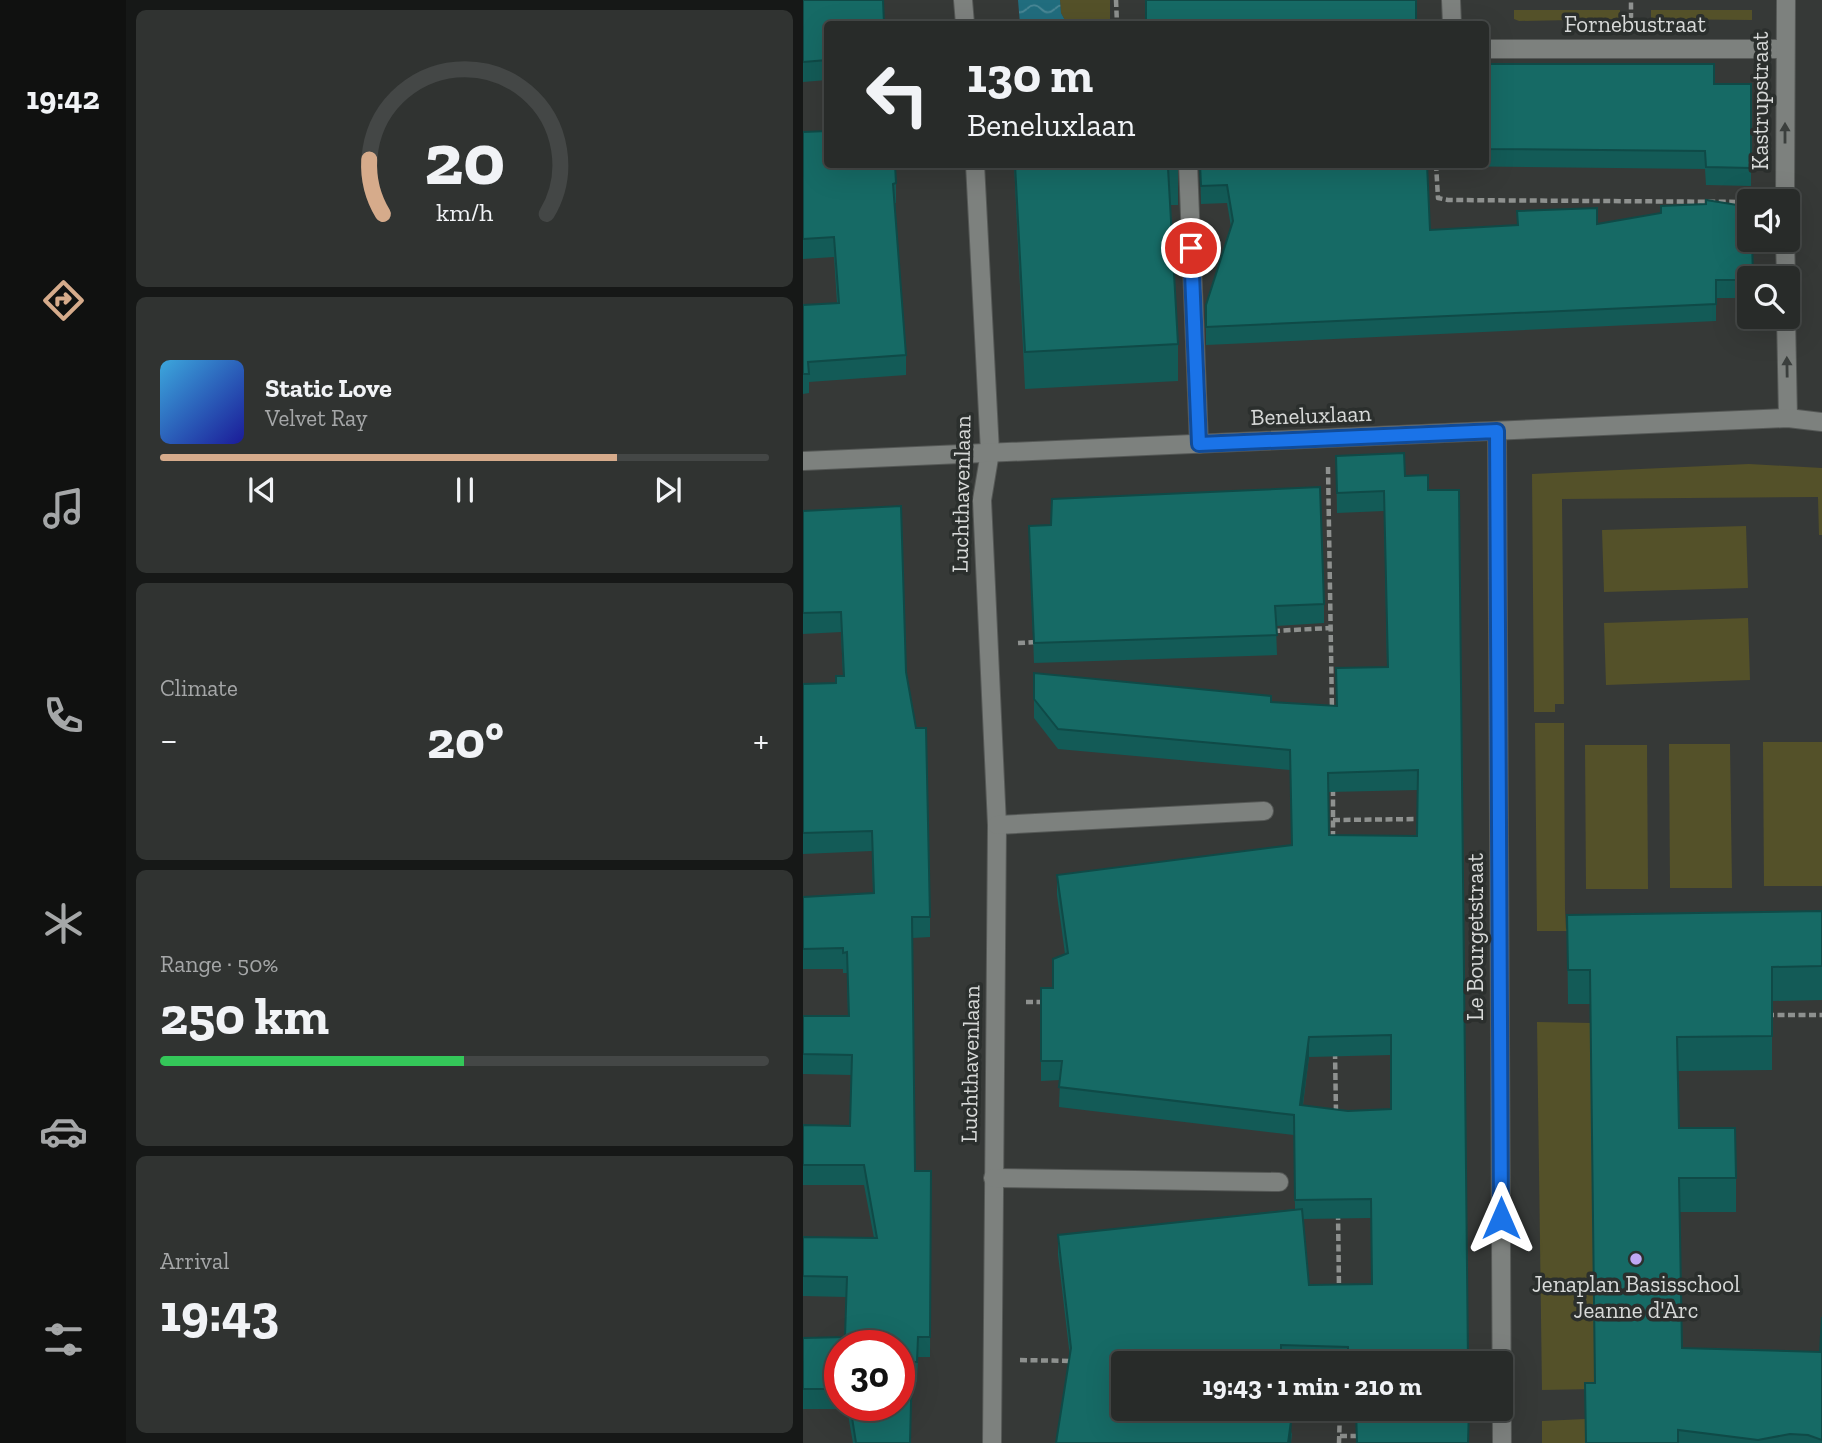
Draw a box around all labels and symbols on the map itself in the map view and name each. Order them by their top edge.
street label: Fornebustraat [1564,10,1706,38]
street label: Kastrupstraat [1746,31,1774,170]
one-way arrow [1779,122,1791,144]
pin [1161,218,1221,278]
one-way arrow [1781,356,1793,378]
street label: Beneluxlaan [1250,399,1372,431]
street label: Luchthavenlaan [946,415,976,573]
street label: Le Bourgetstraat [1461,853,1489,1021]
street label: Luchthavenlaan [955,985,985,1143]
position arrow [1464,1181,1538,1255]
marker: Jenaplan Basisschool Jeanne d'Arc [1628,1251,1644,1267]
place label: Jenaplan Basisschool Jeanne d'Arc [1532,1270,1740,1324]
speed limit sign: 30 [824,1330,915,1421]

